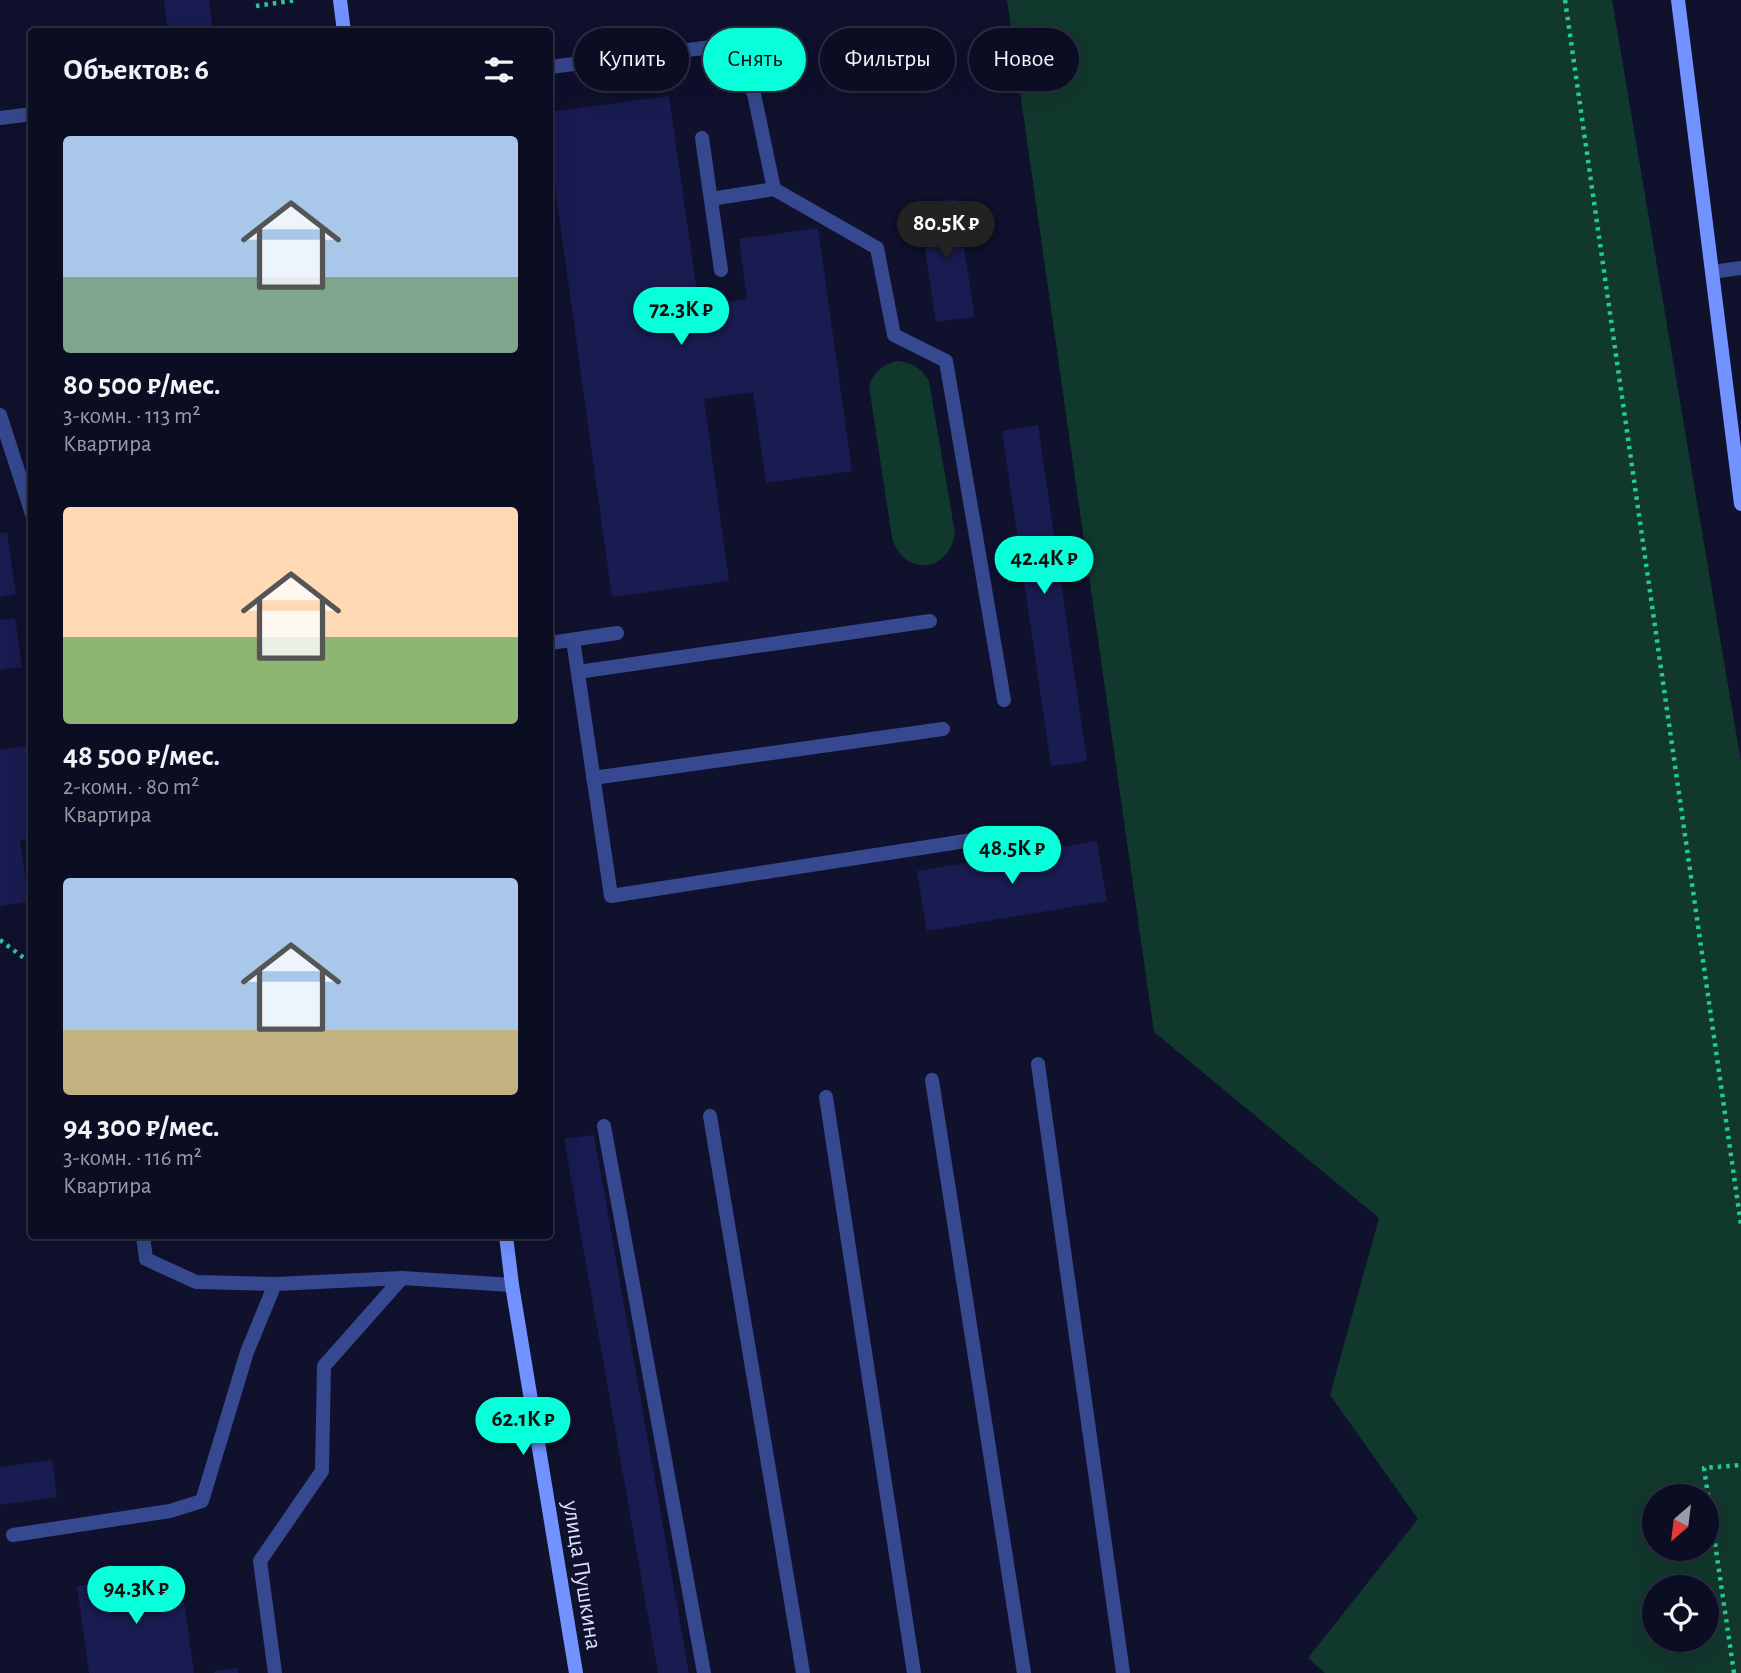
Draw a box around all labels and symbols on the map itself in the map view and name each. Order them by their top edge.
pin: 80.5K ₽ [881,202,1011,261]
pin: 72.3K ₽ [616,288,746,347]
pin: 42.4K ₽ [979,536,1109,596]
pin: 48.5K ₽ [947,826,1077,886]
pin: 62.1K ₽ [458,1398,588,1457]
north arrow [1642,1484,1718,1561]
street label: улица Пушкина [558,1498,606,1651]
pin: 94.3K ₽ [71,1566,201,1626]

